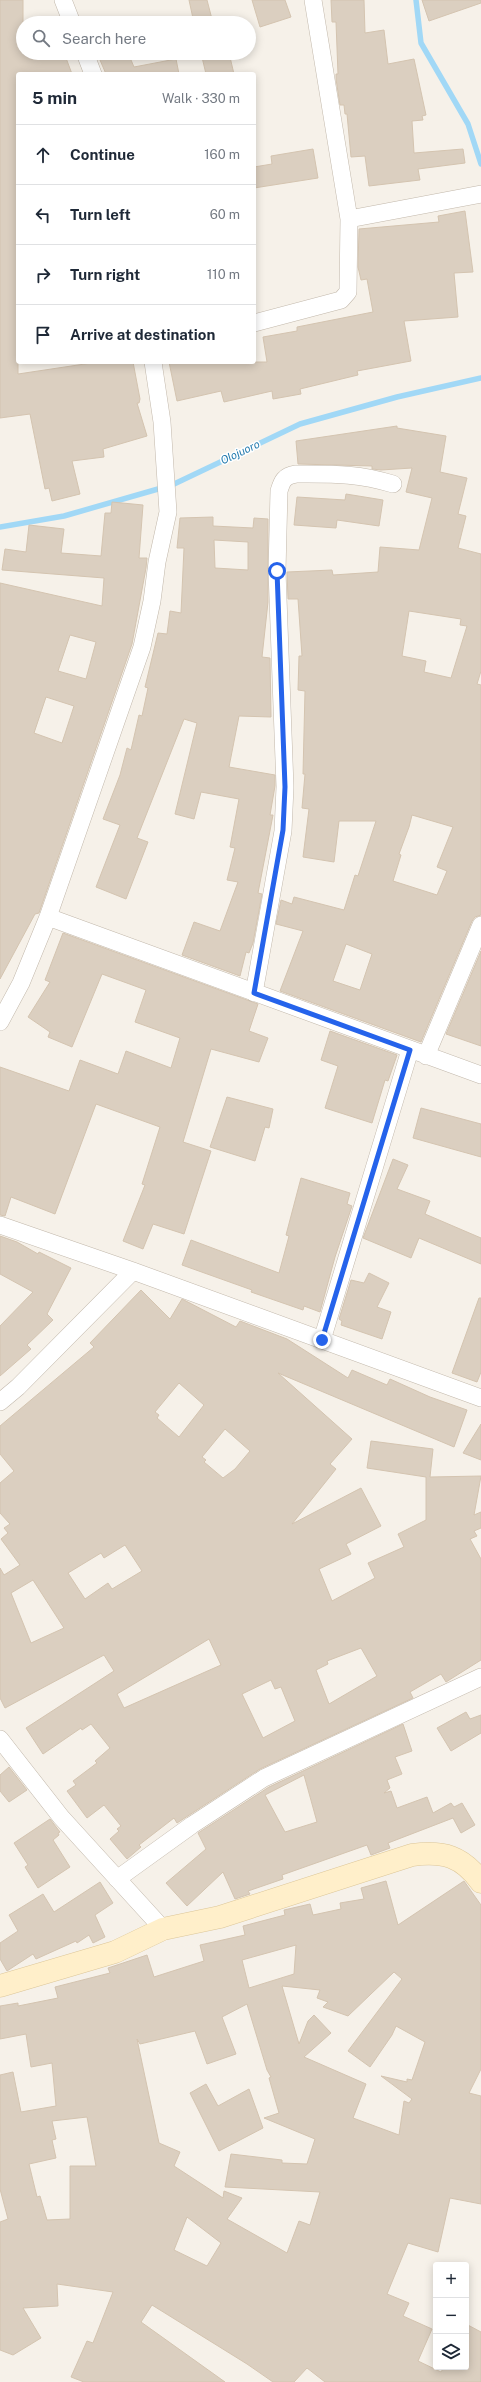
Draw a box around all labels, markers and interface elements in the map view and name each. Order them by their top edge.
search box [16,16,256,60]
icon: search [30,27,52,49]
text: Search here [62,30,146,47]
text: 5 min [32,88,77,108]
text: Walk · 330 m [162,91,240,106]
icon: ahead [32,144,54,166]
text: Continue [70,146,135,163]
text: 160 m [204,147,240,162]
icon: left [32,204,54,226]
text: Turn left [70,206,131,223]
text: 60 m [210,207,240,222]
icon: right [32,264,54,286]
text: Turn right [70,266,140,283]
text: 110 m [207,267,240,282]
icon: arrive [32,324,54,346]
text: Arrive at destination [70,326,215,343]
water label: Olojuoro [219,438,261,466]
route start [268,562,286,580]
route end [313,1331,331,1349]
map controls [433,2262,469,2370]
button: + [433,2262,469,2298]
button: − [433,2298,469,2334]
button: layers [433,2334,469,2370]

